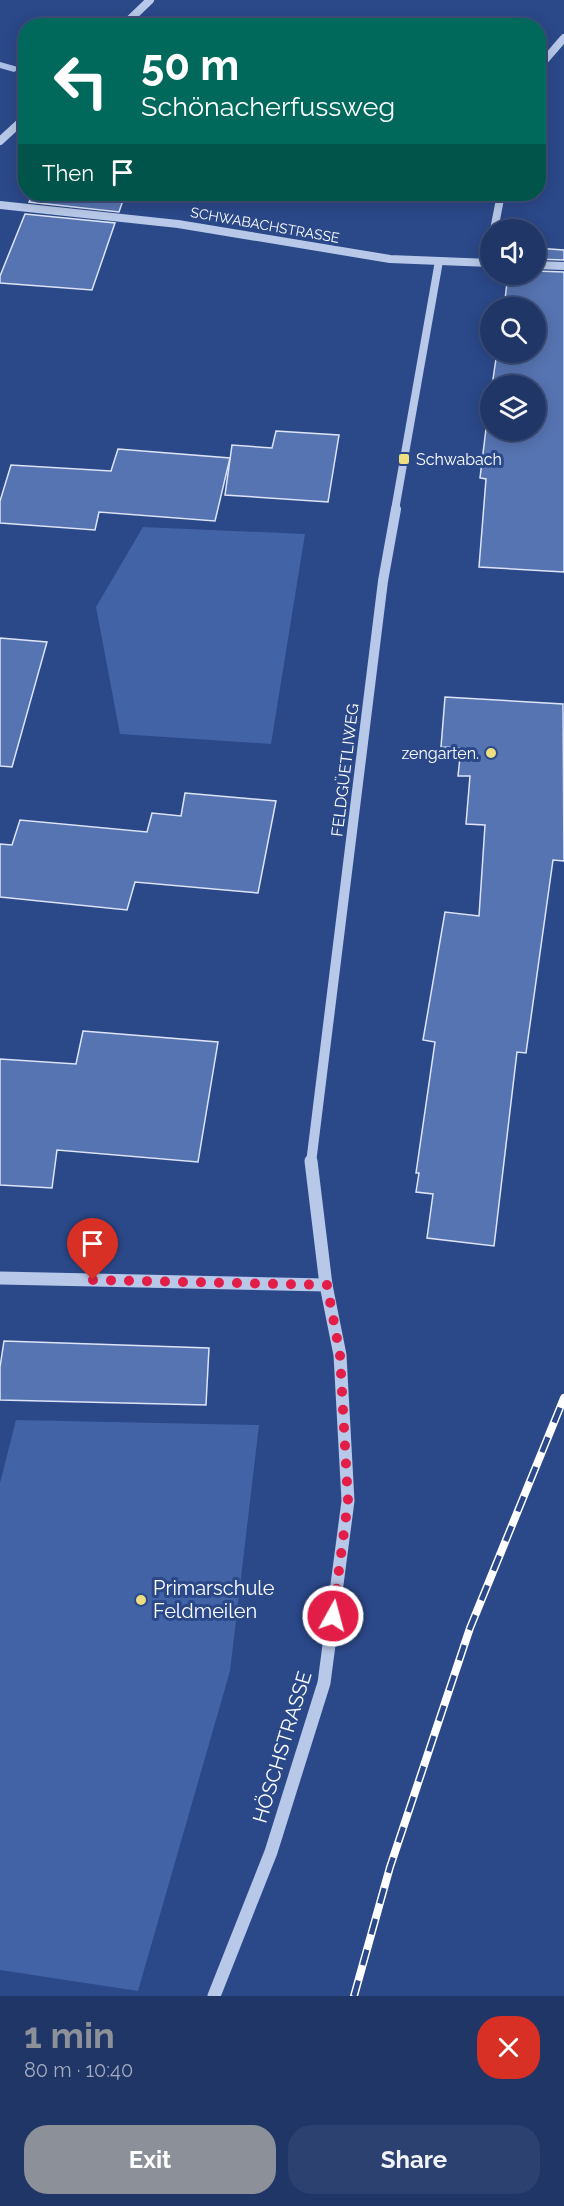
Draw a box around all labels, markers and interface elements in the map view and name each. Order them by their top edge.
text: 50 m [141,41,239,90]
icon: left [42,42,120,120]
text: Schönacherfussweg [141,91,395,122]
icon: arrive [106,156,139,189]
text: Then [42,160,94,186]
street label: SCHWABACHSTRASSE [189,204,341,246]
map controls [480,219,546,441]
button: sound [480,219,546,285]
button: search [480,297,546,363]
button: layers [480,375,546,441]
place label: Schwabach [416,450,502,469]
marker: Schwabach [397,452,411,466]
street label: FELDGÜETLIWEG [326,702,363,838]
place label: zengarten. [401,744,479,763]
marker: zengarten. [484,746,498,760]
pin [67,1218,118,1280]
icon: arrive [76,1227,109,1260]
place label: Primarschule Feldmeilen [153,1576,275,1623]
position arrow [301,1584,365,1648]
marker: Primarschule Feldmeilen [134,1593,148,1607]
street label: HÖSCHSTRASSE [248,1668,316,1826]
text: 1 min [24,2014,115,2056]
button: close [477,2016,540,2079]
text: 80 m · 10:40 [24,2058,133,2082]
button: Exit [24,2125,276,2194]
button: Share [288,2125,540,2194]

